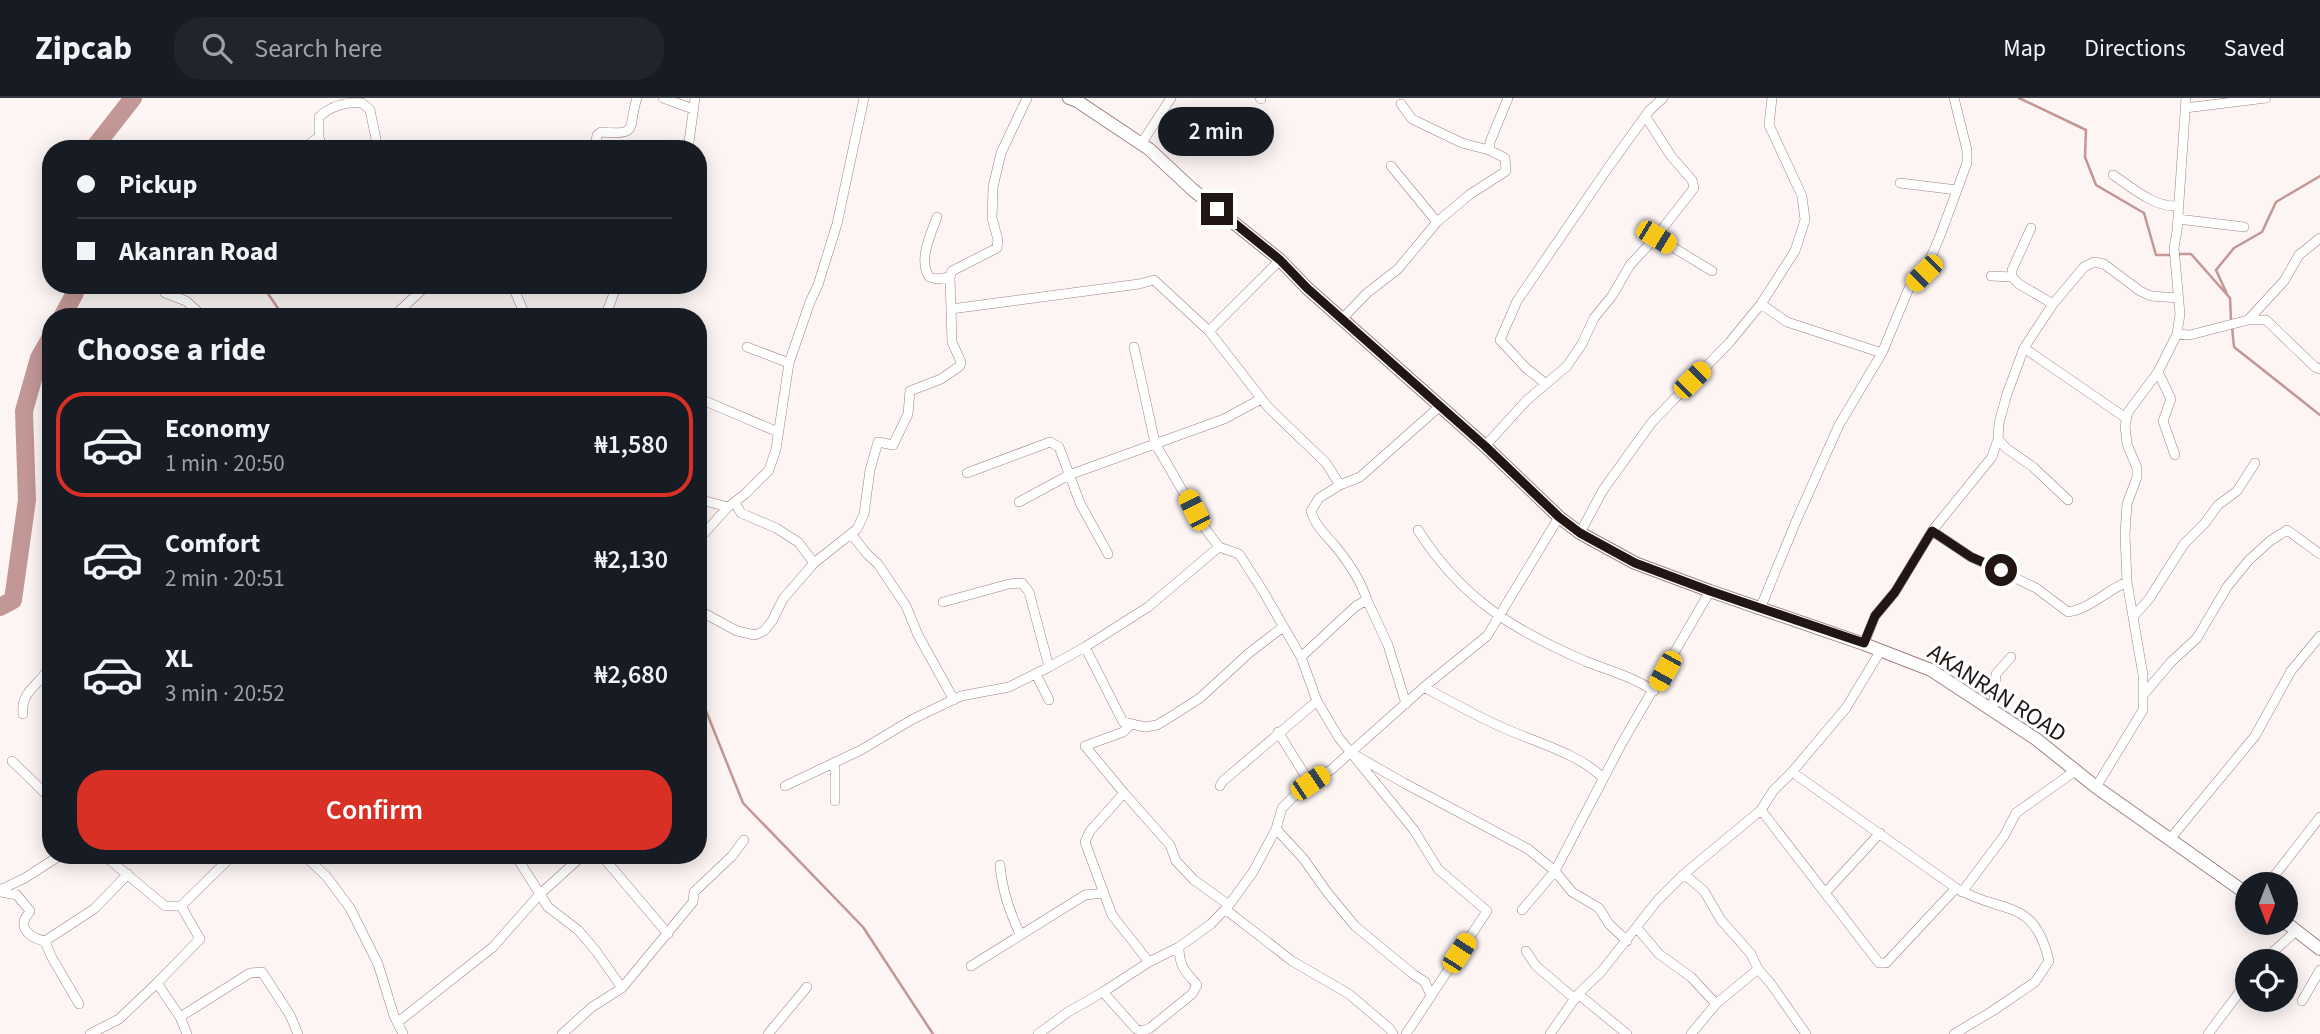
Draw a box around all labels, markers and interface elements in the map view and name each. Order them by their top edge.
search box [174,17,664,80]
text: Zipcab [35,25,132,72]
icon: search [198,29,236,67]
text: Search here [254,30,382,67]
text: Map [2003,31,2046,66]
text: Directions [2084,31,2186,66]
text: Saved [2224,31,2285,66]
callout: 2 min [1159,108,1275,156]
text: 2 min [1189,115,1243,148]
text: Pickup [119,166,197,203]
route end [1201,193,1233,225]
car [1633,217,1680,257]
text: Akanran Road [119,233,278,270]
car [1902,251,1947,295]
text: Choose a ride [77,327,266,373]
car [1670,358,1715,402]
text: Economy [165,410,270,447]
icon: car [81,413,144,476]
text: ₦1,580 [594,426,668,463]
text: 1 min · 20:50 [165,447,285,480]
car [1176,487,1213,533]
text: Comfort [165,525,260,562]
icon: car [81,528,144,591]
text: ₦2,130 [594,541,668,578]
route start [1985,554,2017,586]
text: 2 min · 20:51 [165,562,285,595]
street label: AKANRAN ROAD [1921,635,2073,751]
text: XL [165,640,193,677]
icon: car [81,643,144,706]
car [1646,648,1685,694]
text: ₦2,680 [594,656,668,693]
text: 3 min · 20:52 [165,677,285,710]
car [1287,763,1334,803]
button: Confirm [77,770,672,850]
north arrow [2235,872,2298,934]
map controls [2235,872,2298,1012]
car [1439,930,1480,976]
button: locate [2235,949,2298,1012]

